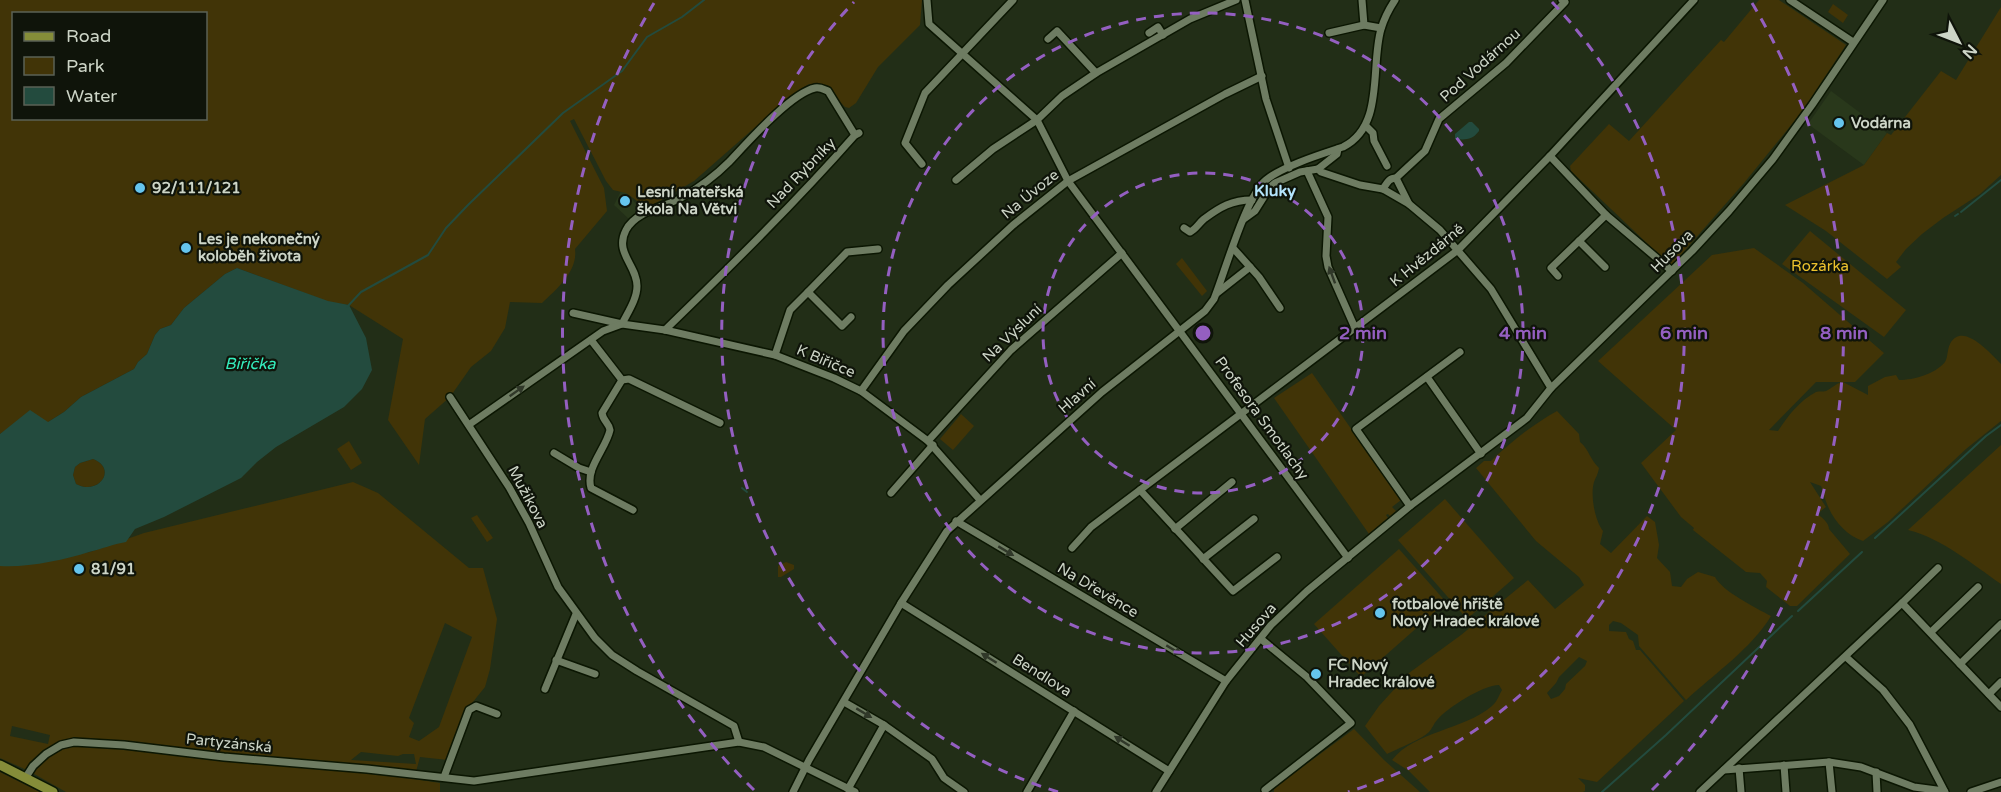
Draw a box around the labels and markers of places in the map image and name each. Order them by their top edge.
place label: Vodárna [1851,114,1911,132]
marker: Vodárna [1832,116,1846,130]
place label: 92/111/121 [152,179,241,197]
marker: 92/111/121 [133,181,147,195]
place label: Lesní mateřská škola Na Větvi [637,183,744,218]
marker: Lesní mateřská škola Na Větvi [618,194,632,208]
place label: Les je nekonečný koloběh života [198,230,320,265]
marker: Les je nekonečný koloběh života [179,241,193,255]
centre of rings [1193,323,1213,343]
place label: 81/91 [91,560,135,578]
marker: 81/91 [72,562,86,576]
place label: fotbalové hřiště Nový Hradec králové [1391,595,1540,631]
marker: fotbalové hřiště Nový Hradec králové [1373,606,1387,620]
place label: FC Nový Hradec králové [1328,656,1435,691]
marker: FC Nový Hradec králové [1309,667,1323,681]

